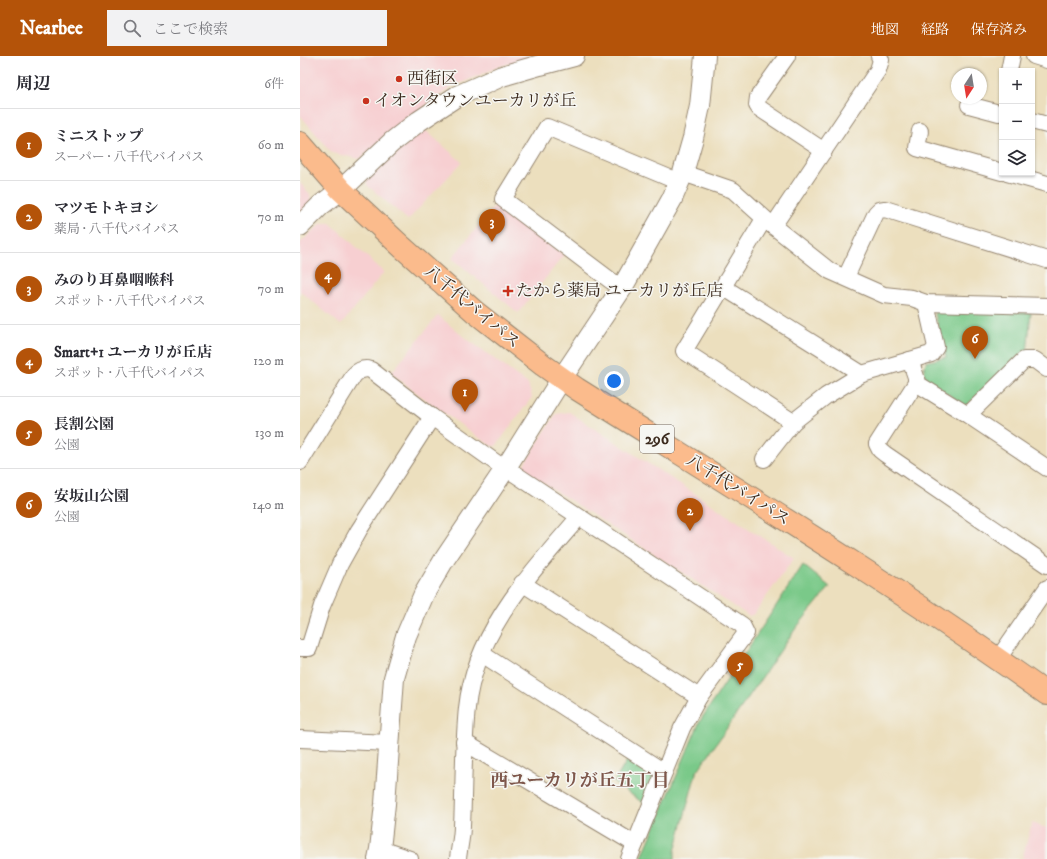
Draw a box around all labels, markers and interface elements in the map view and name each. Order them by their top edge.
search box [107,10,387,46]
text: Nearbee [20,17,83,40]
icon: search [121,17,143,39]
text: ここで検索 [153,20,228,39]
text: 地図 [871,21,899,39]
text: 経路 [921,21,949,39]
text: 保存済み [971,21,1027,39]
place label: 西街区 [407,68,458,90]
north arrow [951,68,987,104]
map controls [999,68,1035,176]
button: + [999,68,1035,104]
text: 周辺 [16,73,50,95]
marker: 西街区 [394,74,404,84]
text: 6件 [264,76,284,92]
place label: イオンタウンユーカリが丘 [374,90,576,112]
marker: イオンタウンユーカリが丘 [361,96,371,106]
button: − [999,104,1035,140]
text: ミニストップ [54,127,144,146]
text: 1 [27,137,31,153]
text: 60 m [258,137,284,153]
button: layers [999,140,1035,176]
text: スーパー · 八千代バイパス [54,149,204,165]
text: マツモトキヨシ [54,199,159,218]
text: 2 [26,209,32,225]
text: 70 m [258,209,284,225]
pin: 3 [479,209,505,242]
text: 薬局 · 八千代バイパス [54,221,179,237]
street label: 八千代バイパス [419,260,525,354]
pin: 4 [315,262,341,295]
text: みのり耳鼻咽喉科 [54,271,174,290]
place label: たから薬局 ユーカリが丘店 [516,280,723,302]
text: 3 [27,281,31,297]
text: 70 m [258,281,284,297]
marker: たから薬局 ユーカリが丘店 [503,286,513,296]
text: スポット · 八千代バイパス [54,293,205,309]
pin: 6 [962,326,988,359]
text: Smart+1 ユーカリが丘店 [54,343,212,362]
text: 4 [25,353,33,369]
text: 120 m [253,353,284,369]
text: スポット · 八千代バイパス [54,365,205,381]
your location [604,371,624,391]
pin: 1 [452,379,478,412]
text: 長割公園 [54,415,114,434]
text: 5 [26,425,32,441]
text: 130 m [255,425,284,441]
road number: 296 [640,425,674,453]
text: 公園 [54,437,80,453]
street label: 八千代バイパス [682,449,794,531]
text: 安坂山公園 [54,487,129,506]
text: 6 [26,497,32,513]
text: 140 m [252,497,284,513]
pin: 2 [677,498,703,531]
text: 公園 [54,509,80,525]
pin: 5 [727,652,753,685]
district label: 西ユーカリが丘五丁目 [490,770,670,792]

